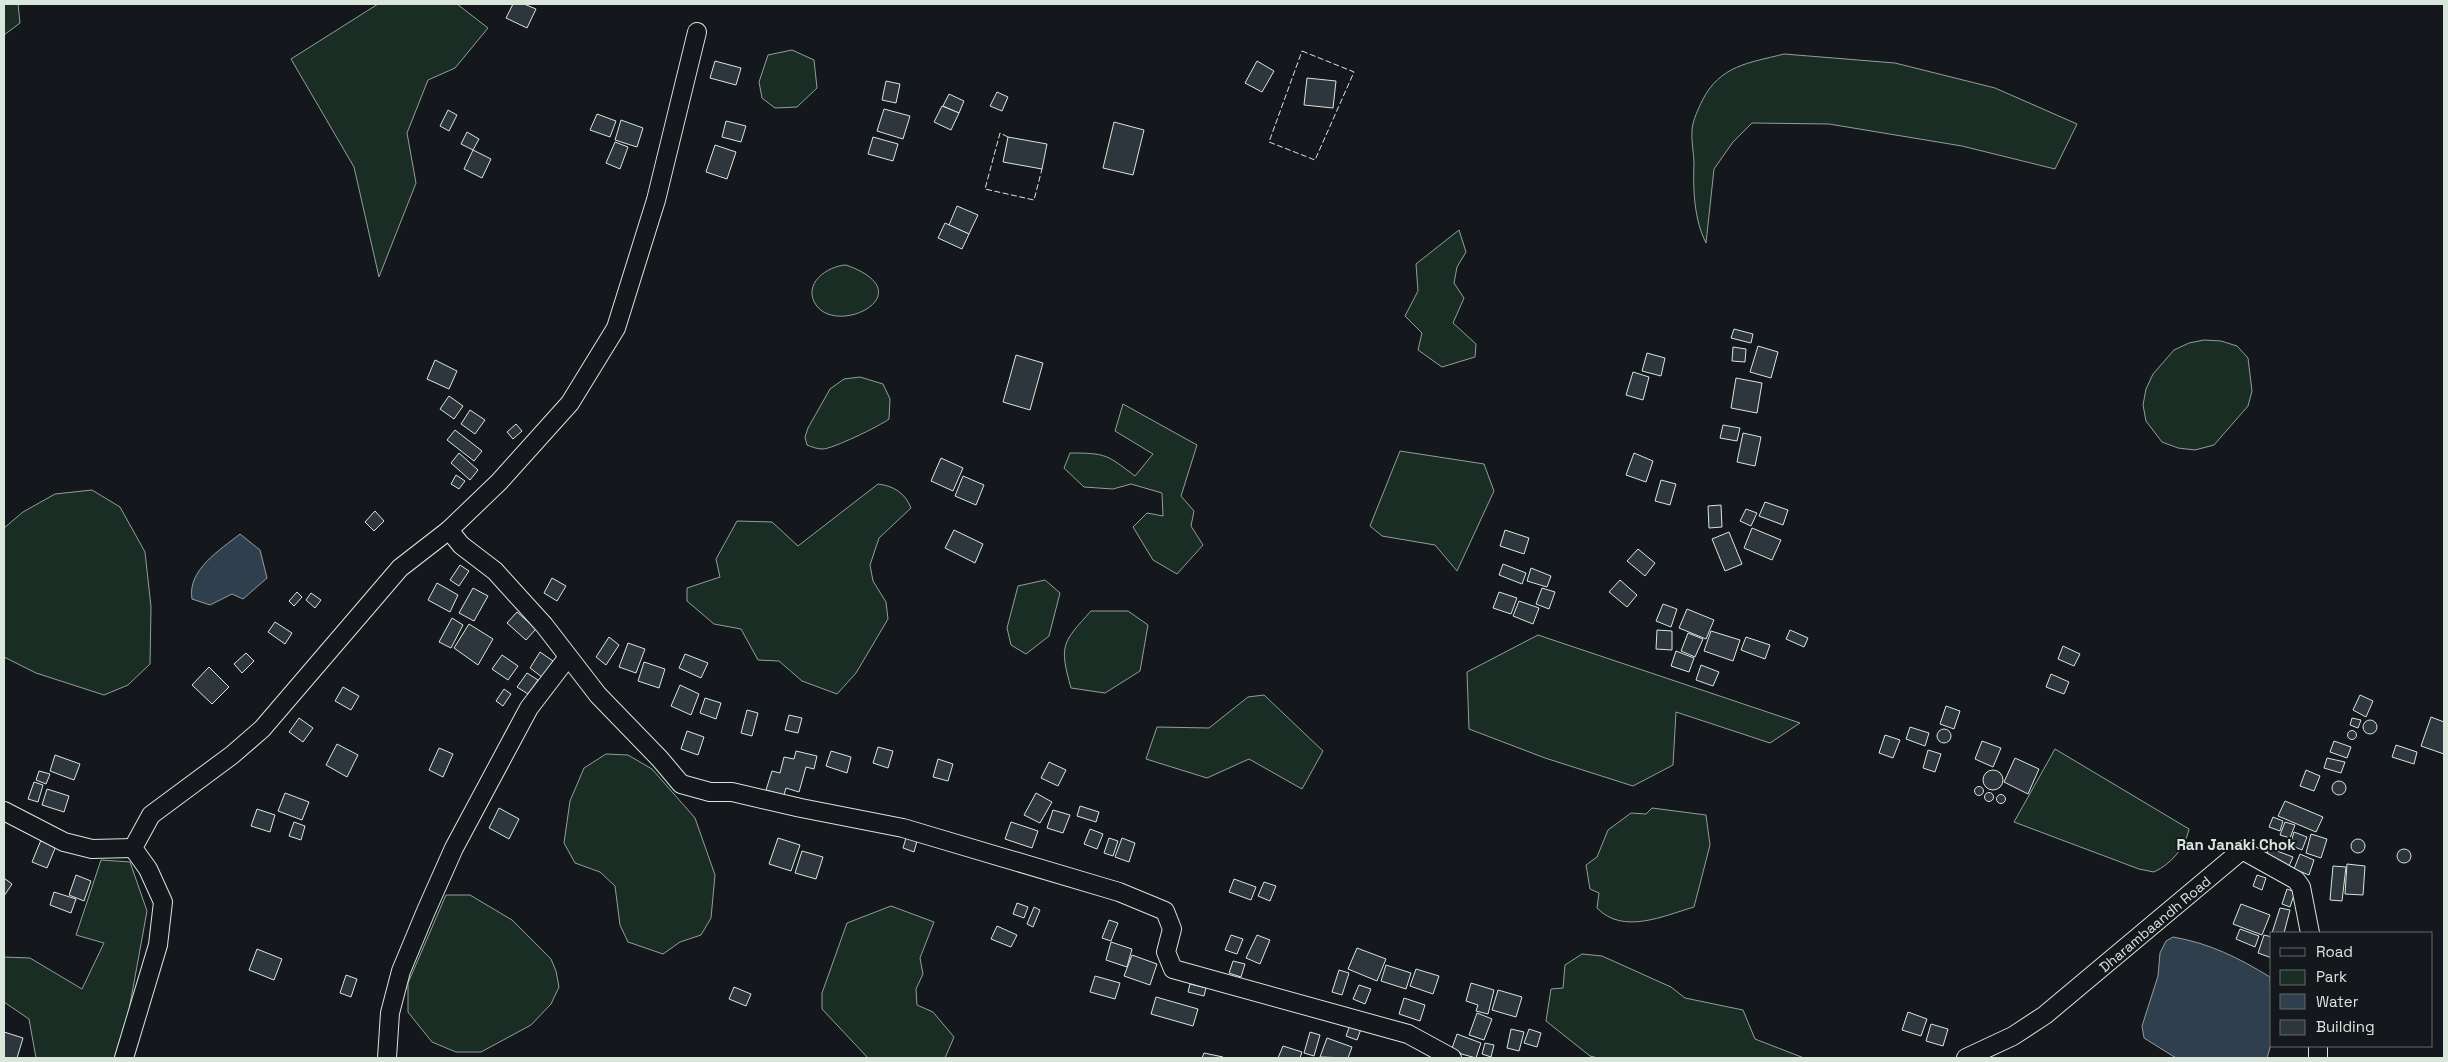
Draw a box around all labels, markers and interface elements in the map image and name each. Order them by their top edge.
district label: Ran Janaki Chok [2176,835,2296,854]
street label: Dharambaandh Road [2095,872,2215,976]
legend [2270,932,2433,1047]
text: Road [2316,942,2353,961]
text: Park [2316,967,2347,986]
text: Water [2316,992,2359,1011]
text: Building [2316,1017,2375,1036]

